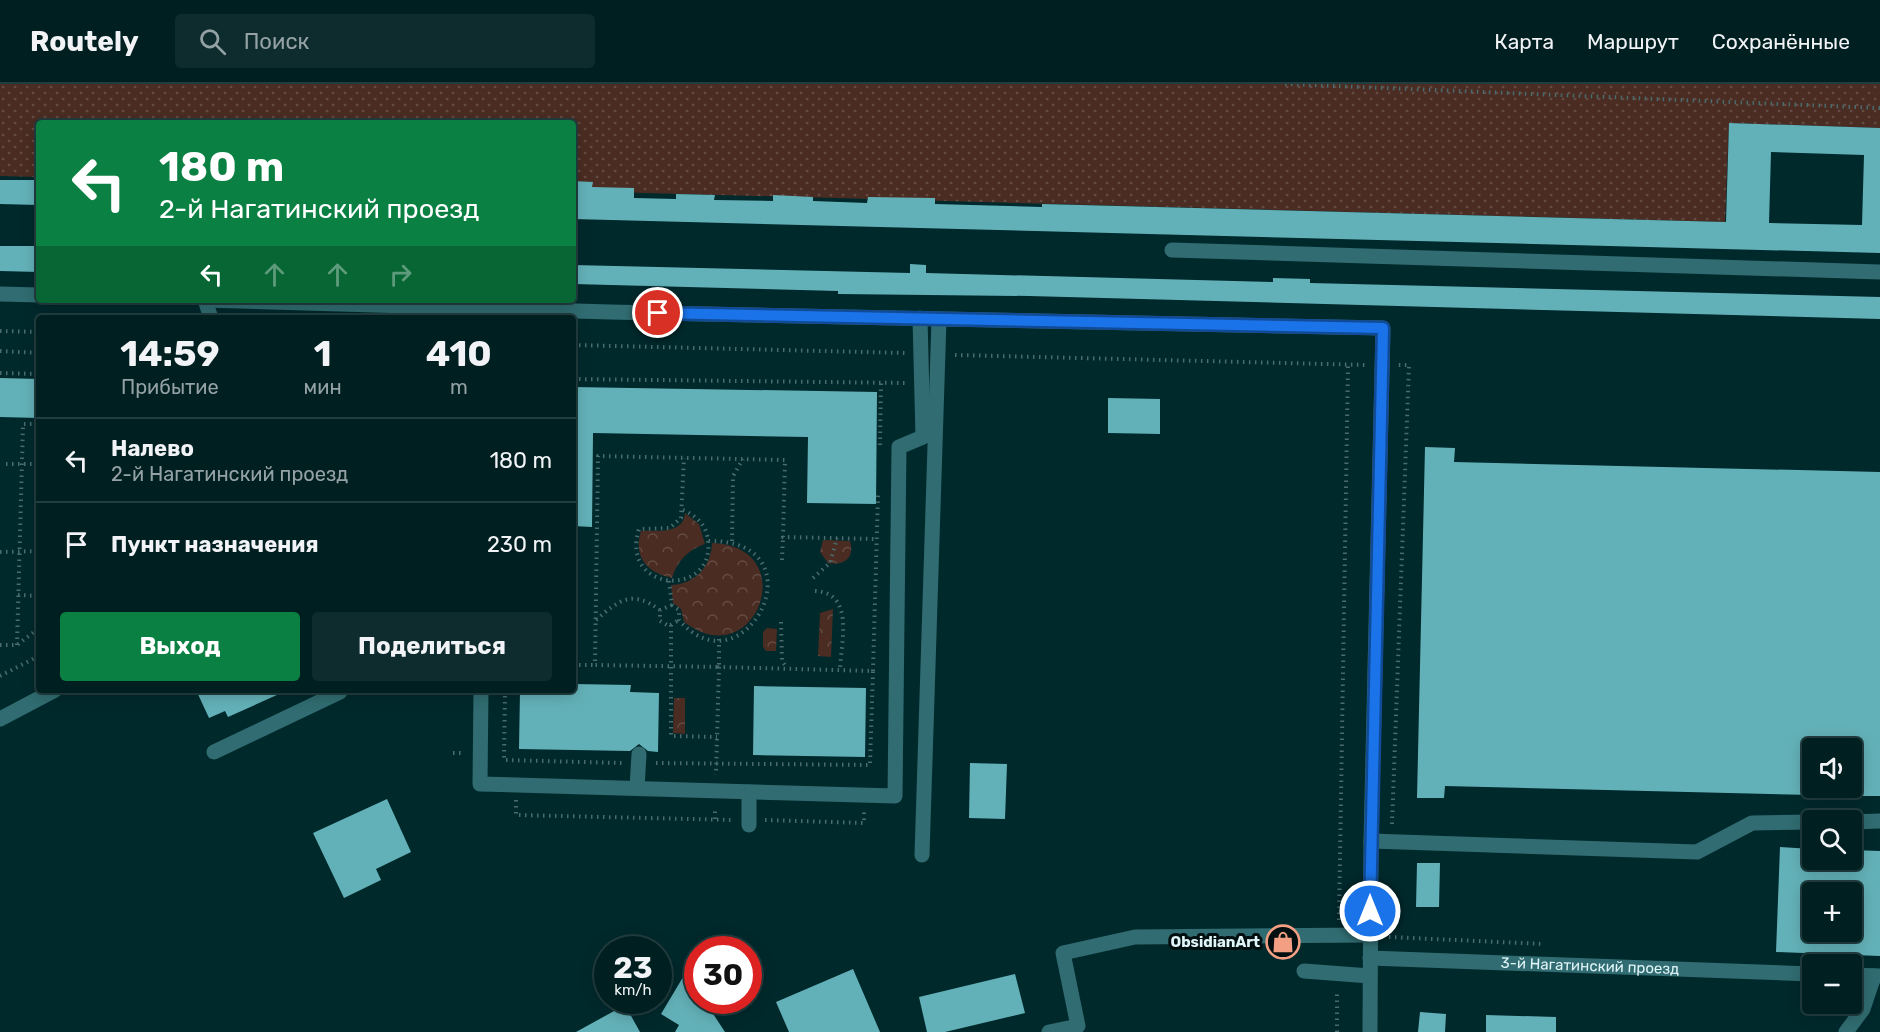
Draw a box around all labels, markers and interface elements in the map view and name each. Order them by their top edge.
search box [175,14,595,68]
text: Routely [30,25,139,58]
icon: search [196,25,229,58]
text: Поиск [244,28,309,55]
text: Карта [1494,29,1554,54]
text: Маршрут [1587,29,1679,54]
text: Сохранённые [1712,29,1850,54]
text: 180 m [159,142,284,192]
icon: left [60,144,138,222]
text: 2-й Нагатинский проезд [159,193,479,225]
icon: left [195,258,228,291]
icon: ahead [258,258,291,291]
icon: ahead [321,258,354,291]
icon: right [384,258,417,291]
pin [632,287,683,338]
icon: arrive [641,296,674,329]
text: 14:59 [120,332,219,375]
text: 1 [314,332,332,375]
text: 410 [426,332,492,375]
text: Прибытие [121,375,219,399]
text: мин [304,375,342,399]
text: m [450,375,468,399]
text: Налево [111,435,194,462]
icon: left [60,444,93,477]
text: 180 m [490,447,552,474]
text: 2-й Нагатинский проезд [111,462,348,486]
icon: arrive [60,528,93,561]
text: Пункт назначения [111,531,319,558]
text: 230 m [487,531,552,558]
button: Выход [60,612,300,681]
button: Поделиться [312,612,552,681]
map controls [1802,738,1862,1014]
button: sound [1802,738,1862,798]
button: search [1802,810,1862,870]
position arrow [1338,879,1402,943]
button: + [1802,882,1862,942]
shop icon: ObsidianArt [1265,924,1301,960]
place label: ObsidianArt [1170,933,1260,951]
speed limit sign: 30 [684,936,762,1014]
text: 23 [613,950,653,986]
street label: 3-й Нагатинский проезд [1500,954,1679,978]
button: − [1802,954,1862,1014]
text: km/h [614,981,652,999]

